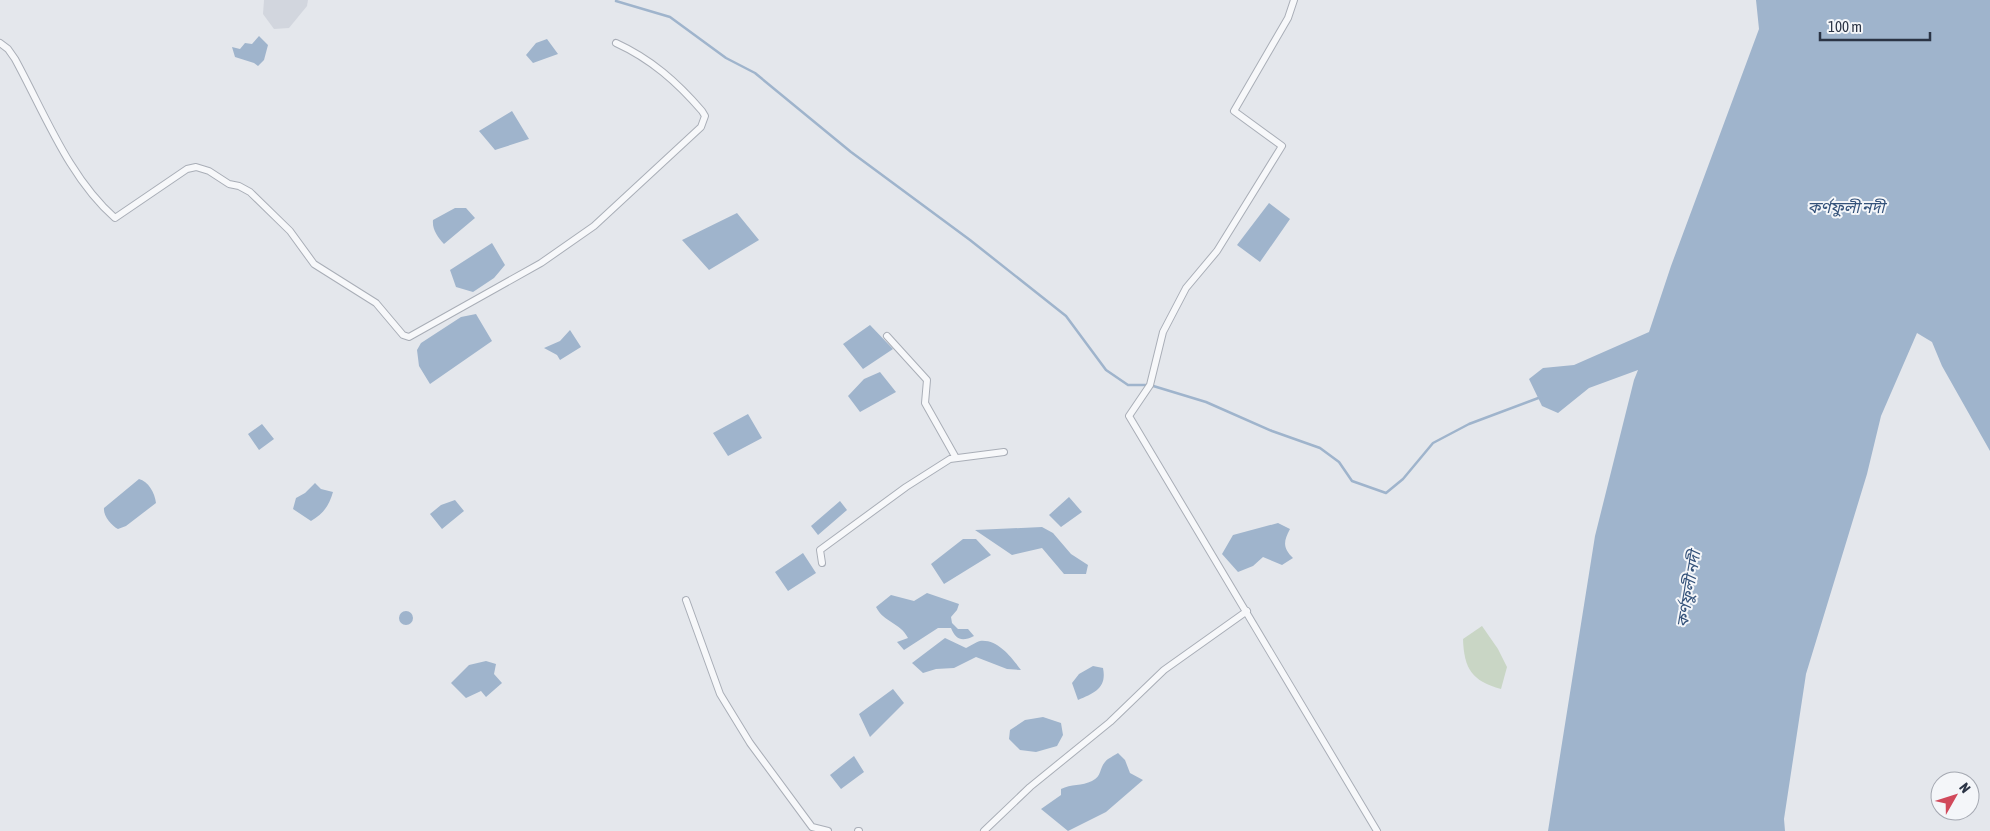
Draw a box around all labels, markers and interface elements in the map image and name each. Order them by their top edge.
scale bar [1820,10,1930,42]
text: 100 m [1828,18,1862,35]
water label: কর্ণফুলী নদী [1807,198,1887,217]
water label: কর্ণফুলী নদী [1672,547,1705,629]
north arrow [1930,771,1980,821]
text: N [1956,780,1974,796]

